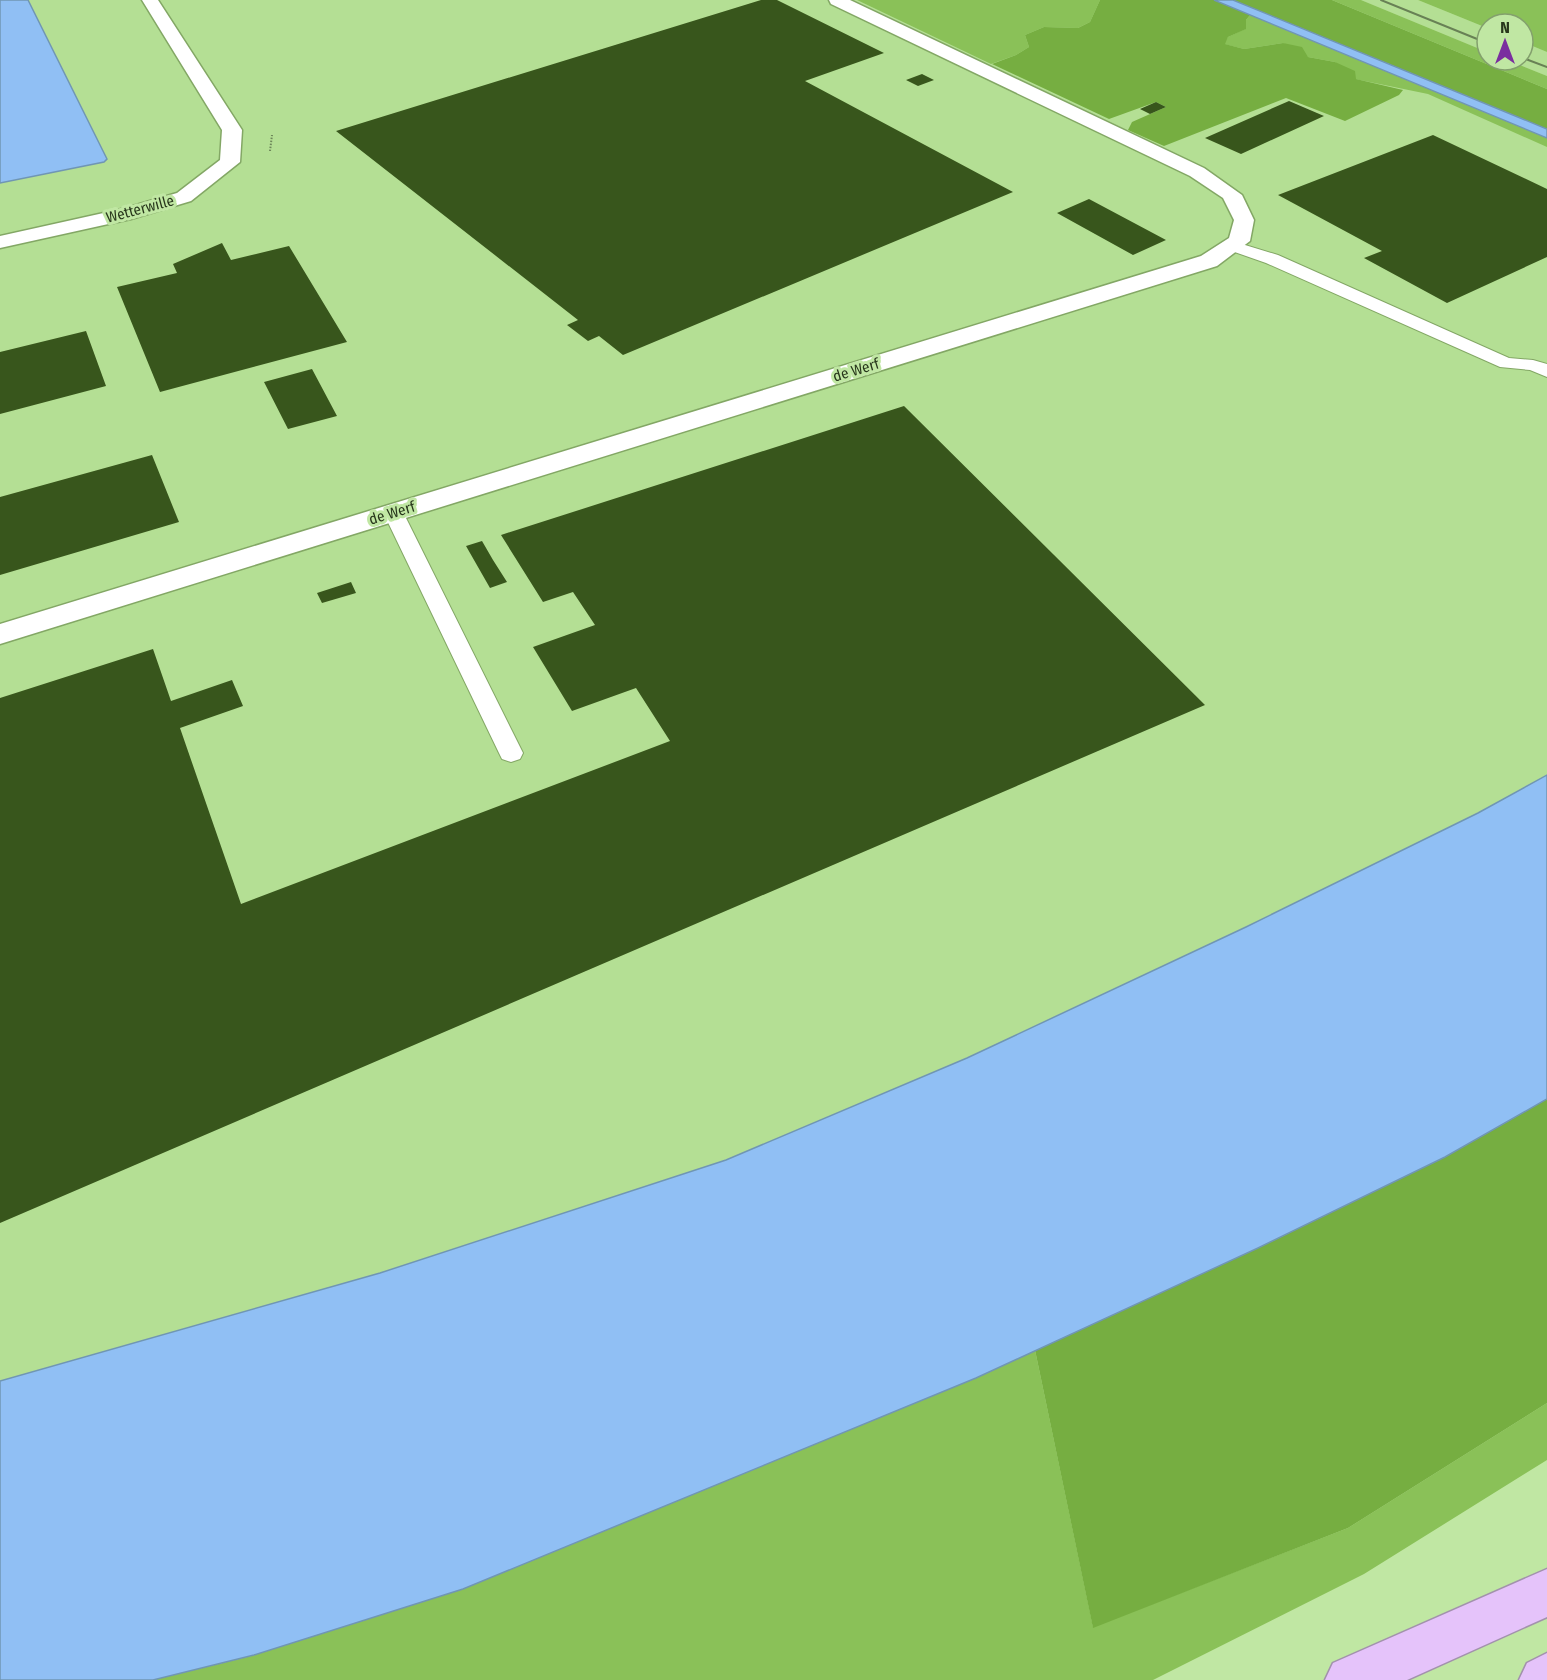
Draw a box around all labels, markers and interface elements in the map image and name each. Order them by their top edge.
north arrow [1475,12,1535,72]
text: N [1500,18,1510,37]
street label: Wetterwille [104,191,176,227]
street label: de Werf [831,354,883,386]
street label: de Werf [367,497,419,529]

